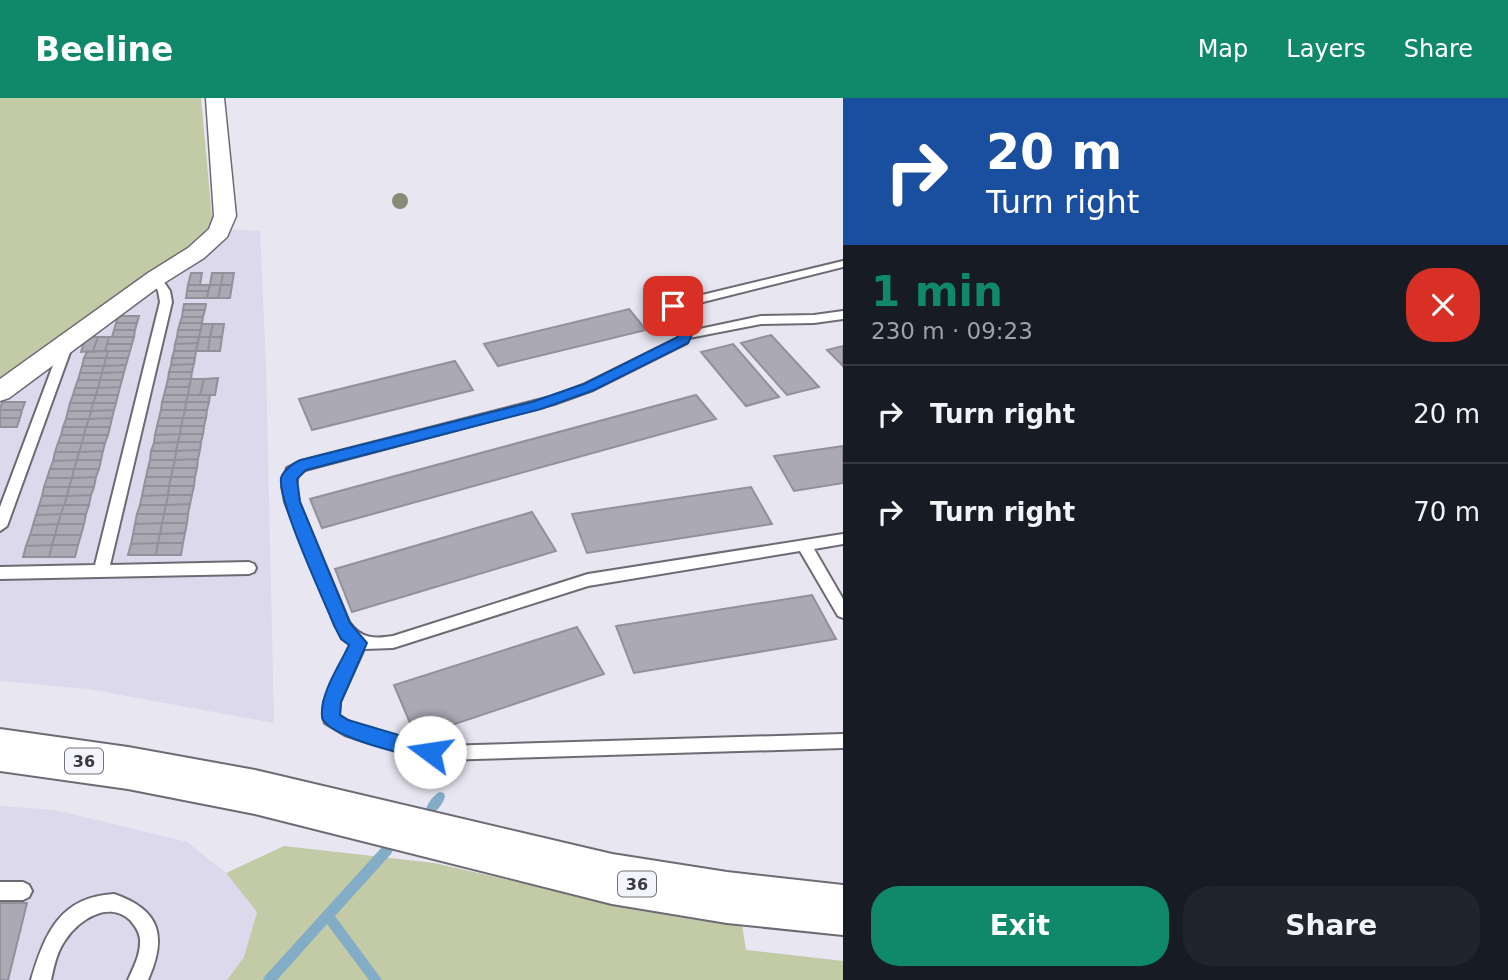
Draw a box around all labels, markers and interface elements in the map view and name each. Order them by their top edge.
text: Beeline [35,30,173,69]
text: Map [1198,35,1248,63]
text: Layers [1286,35,1366,63]
text: Share [1404,35,1473,63]
text: 20 m [986,124,1122,181]
icon: right [871,126,962,217]
text: Turn right [986,183,1139,221]
text: 1 min [871,267,1003,316]
button: close [1406,268,1480,342]
pin [643,276,703,336]
icon: arrive [654,287,692,325]
text: 230 m · 09:23 [871,318,1033,344]
icon: right [871,395,909,433]
text: Turn right [930,399,1075,429]
text: 20 m [1413,399,1480,429]
icon: right [871,493,909,531]
text: Turn right [930,497,1075,527]
text: 70 m [1413,497,1480,527]
position arrow [393,715,467,789]
road number: 36 [65,748,103,774]
road number: 36 [618,872,656,897]
button: Exit [871,886,1169,966]
button: Share [1183,886,1480,966]

